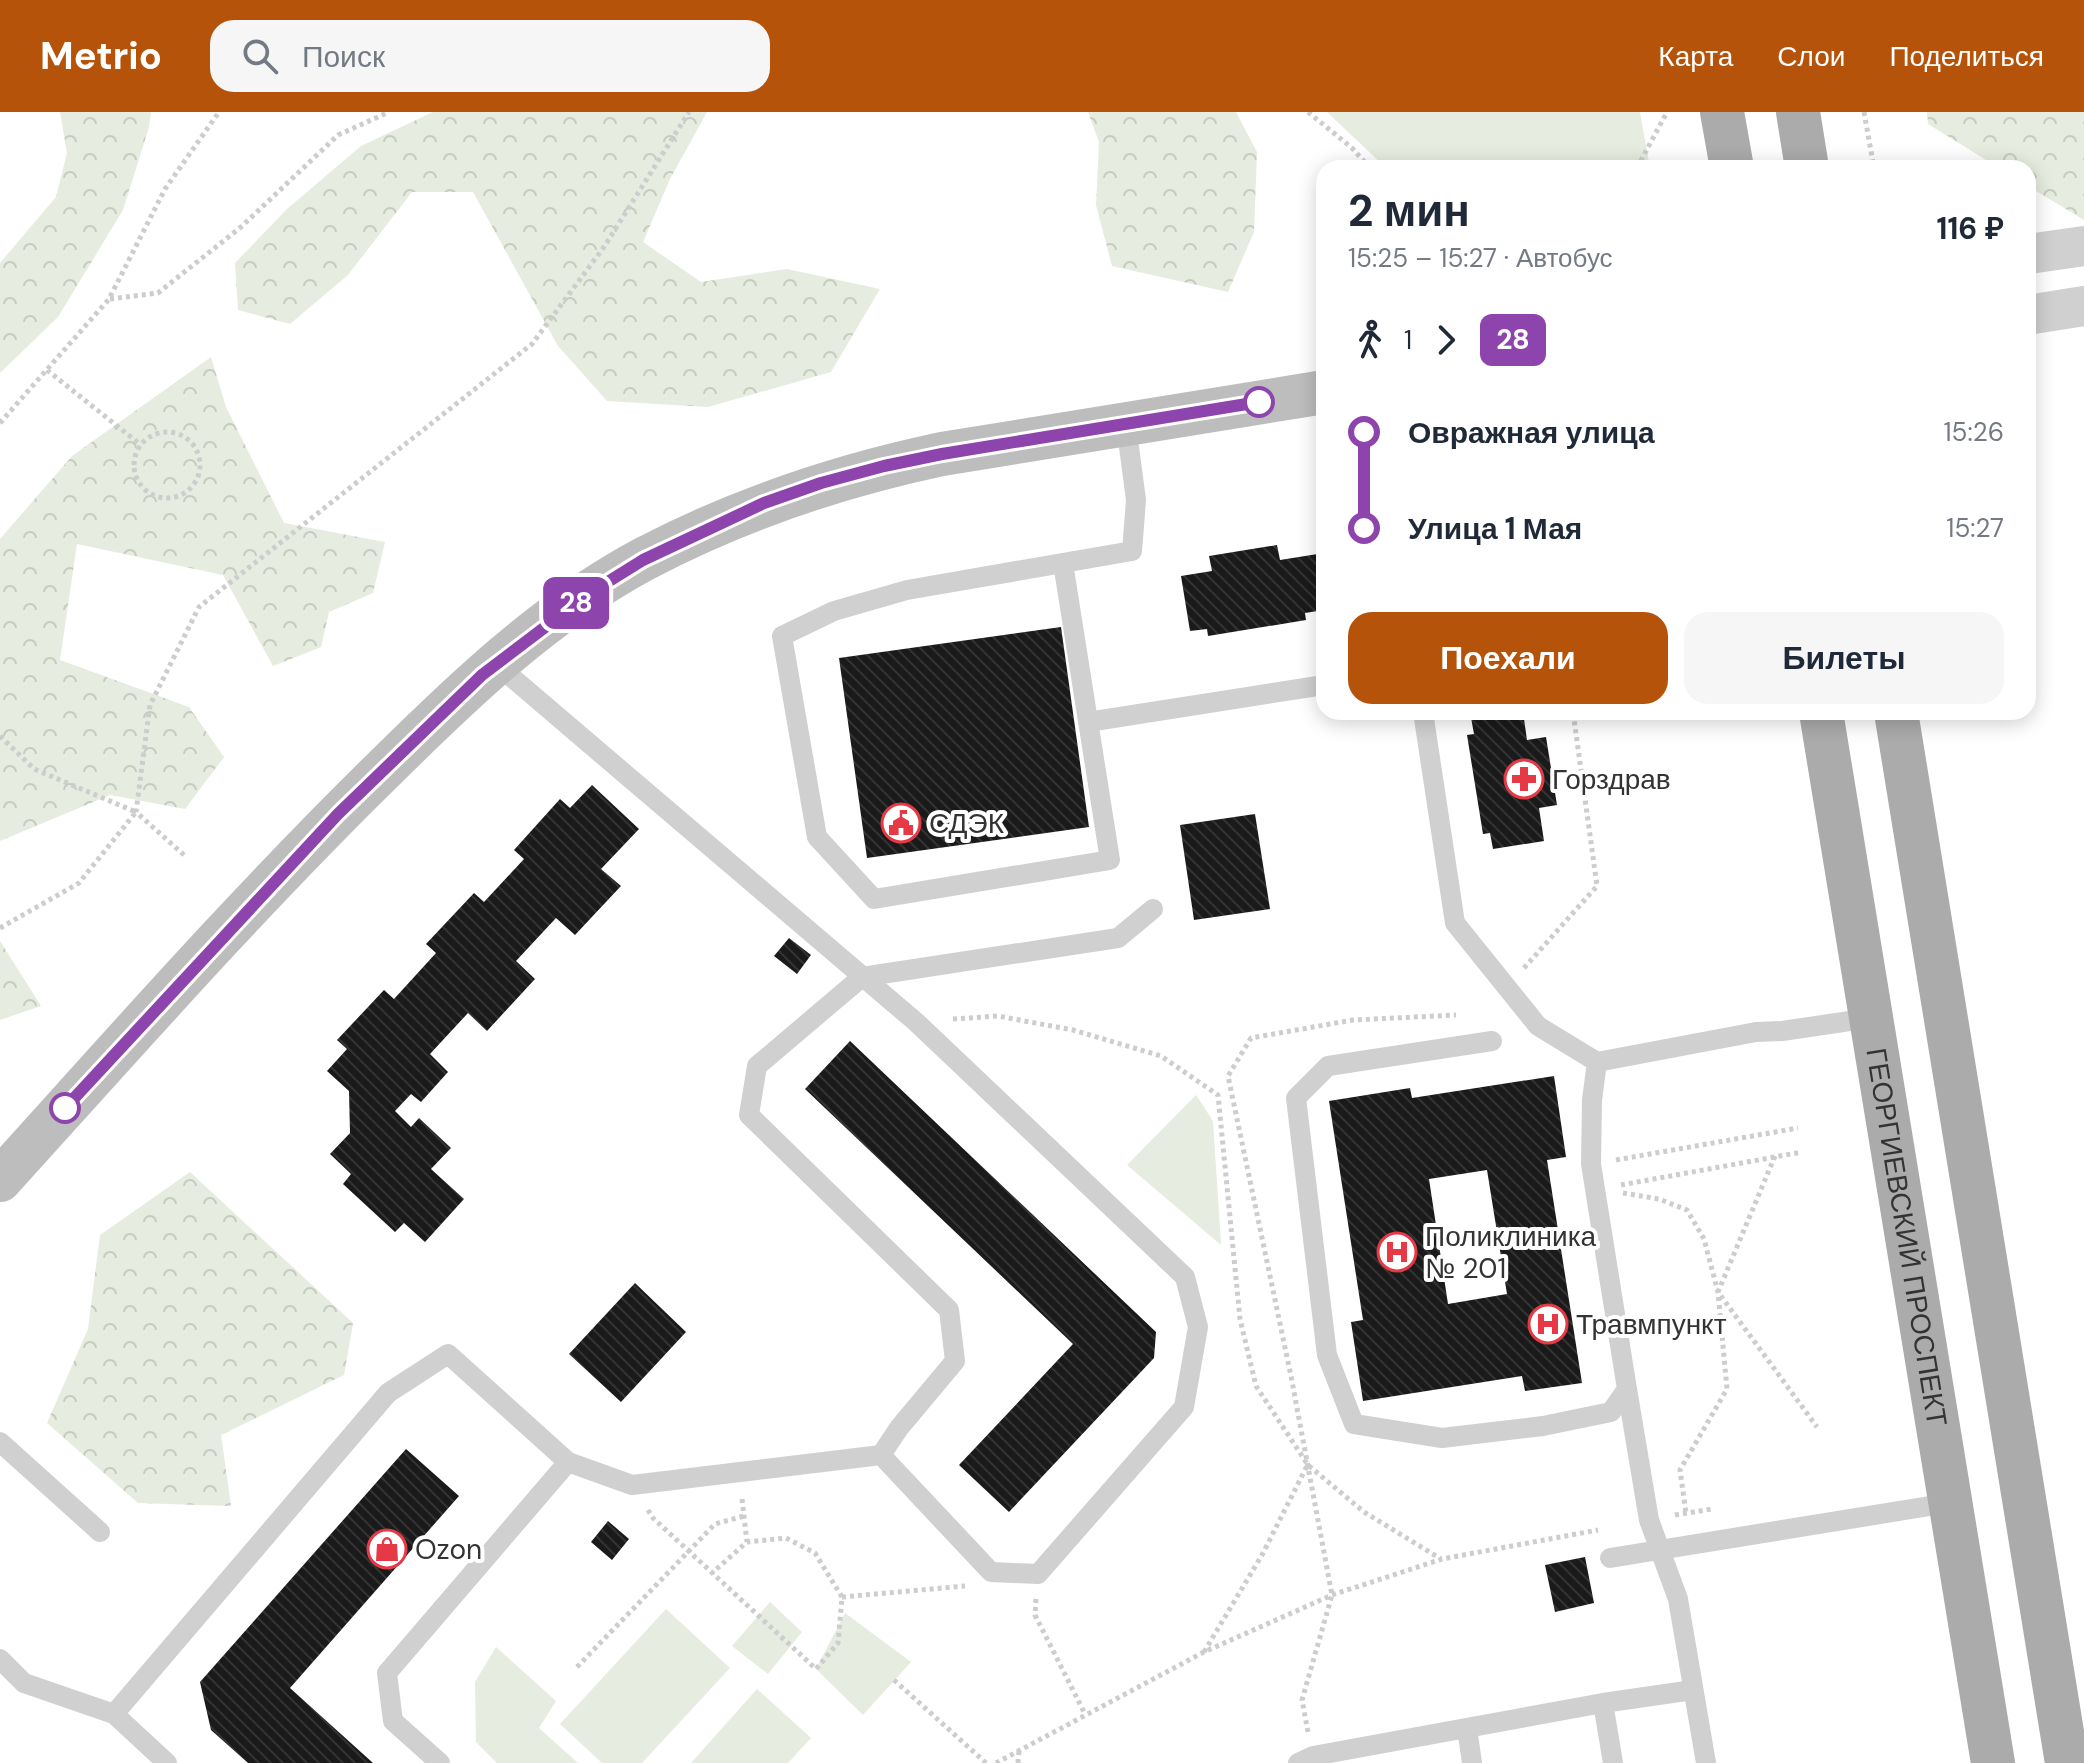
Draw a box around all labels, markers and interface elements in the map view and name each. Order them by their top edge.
search box [210,20,770,92]
text: Metrio [40,31,162,81]
icon: search [238,34,282,78]
text: Поиск [302,37,385,76]
text: Карта [1658,38,1733,75]
text: Слои [1777,38,1845,75]
text: Поделиться [1889,38,2044,75]
text: 2 мин [1348,182,1470,240]
text: 116 ₽ [1936,209,2004,248]
text: 15:25 – 15:27 · Автобус [1348,241,1613,275]
icon: walk [1348,318,1392,362]
icon: forward [1424,318,1468,362]
text: 28 [1496,321,1530,358]
text: 1 [1404,323,1412,357]
unlabelled marker [1244,387,1274,417]
text: Овражная улица [1408,413,1655,452]
text: 15:26 [1943,415,2004,449]
text: Улица 1 Мая [1408,509,1582,548]
text: 15:27 [1946,511,2004,545]
line badge: 28 [540,577,612,629]
text: 28 [559,584,593,621]
button: Поехали [1348,612,1668,704]
button: Билеты [1684,612,2004,704]
pharmacy icon: Горздрав [1503,758,1545,800]
place label: Горздрав [1552,761,1671,798]
public building icon: СДЭК [880,802,922,844]
place label: СДЭК [929,805,1005,842]
street label: ГЕОРГИЕВСКИЙ ПРОСПЕКТ [1857,1045,1956,1429]
unlabelled marker [50,1093,80,1123]
place label: Поликлиника № 201 [1425,1218,1597,1287]
hospital icon: Поликлиника № 201 [1376,1231,1418,1273]
hospital icon: Травмпункт [1527,1303,1569,1345]
place label: Травмпункт [1576,1306,1727,1343]
shop icon: Ozon [366,1528,408,1570]
place label: Ozon [415,1531,482,1568]

